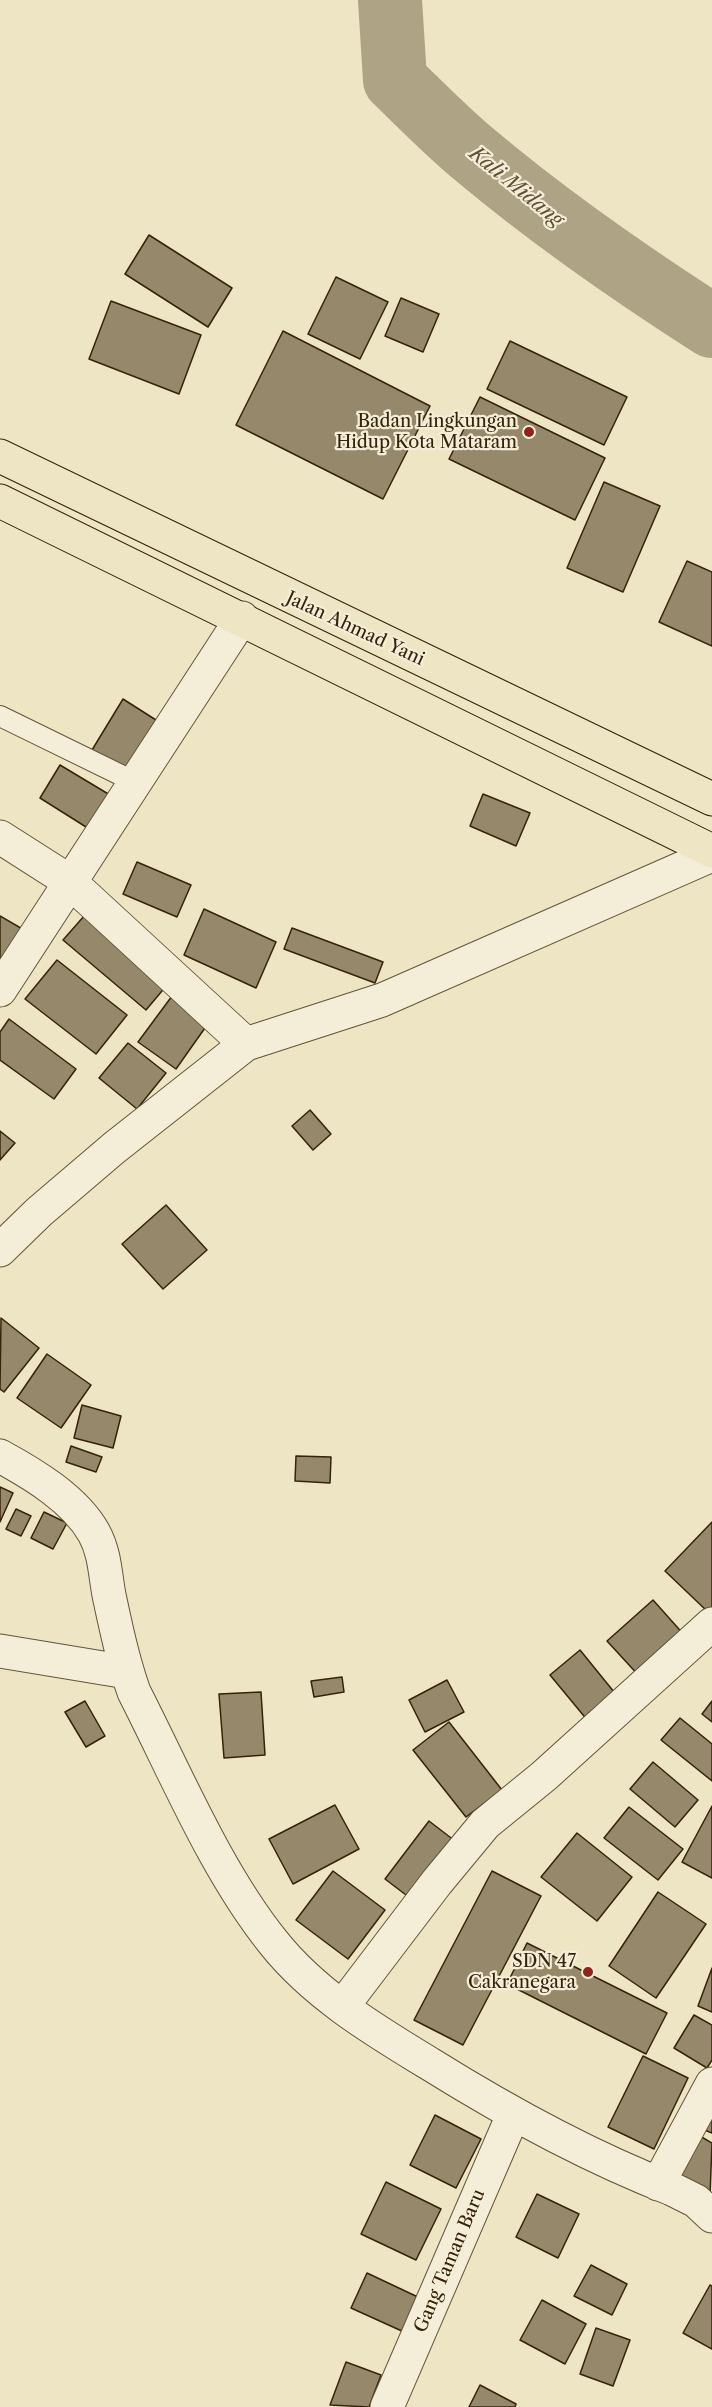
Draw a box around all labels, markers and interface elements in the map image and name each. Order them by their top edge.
water label: Kali Midang [464,142,568,232]
place label: Badan Lingkungan Hidup Kota Mataram [336,411,517,454]
marker: Badan Lingkungan Hidup Kota Mataram [522,425,536,439]
street label: Jalan Ahmad Yani [282,587,428,671]
place label: SDN 47 Cakranegara [468,1951,576,1994]
marker: SDN 47 Cakranegara [581,1965,595,1979]
street label: Gang Taman Baru [410,2186,490,2336]

